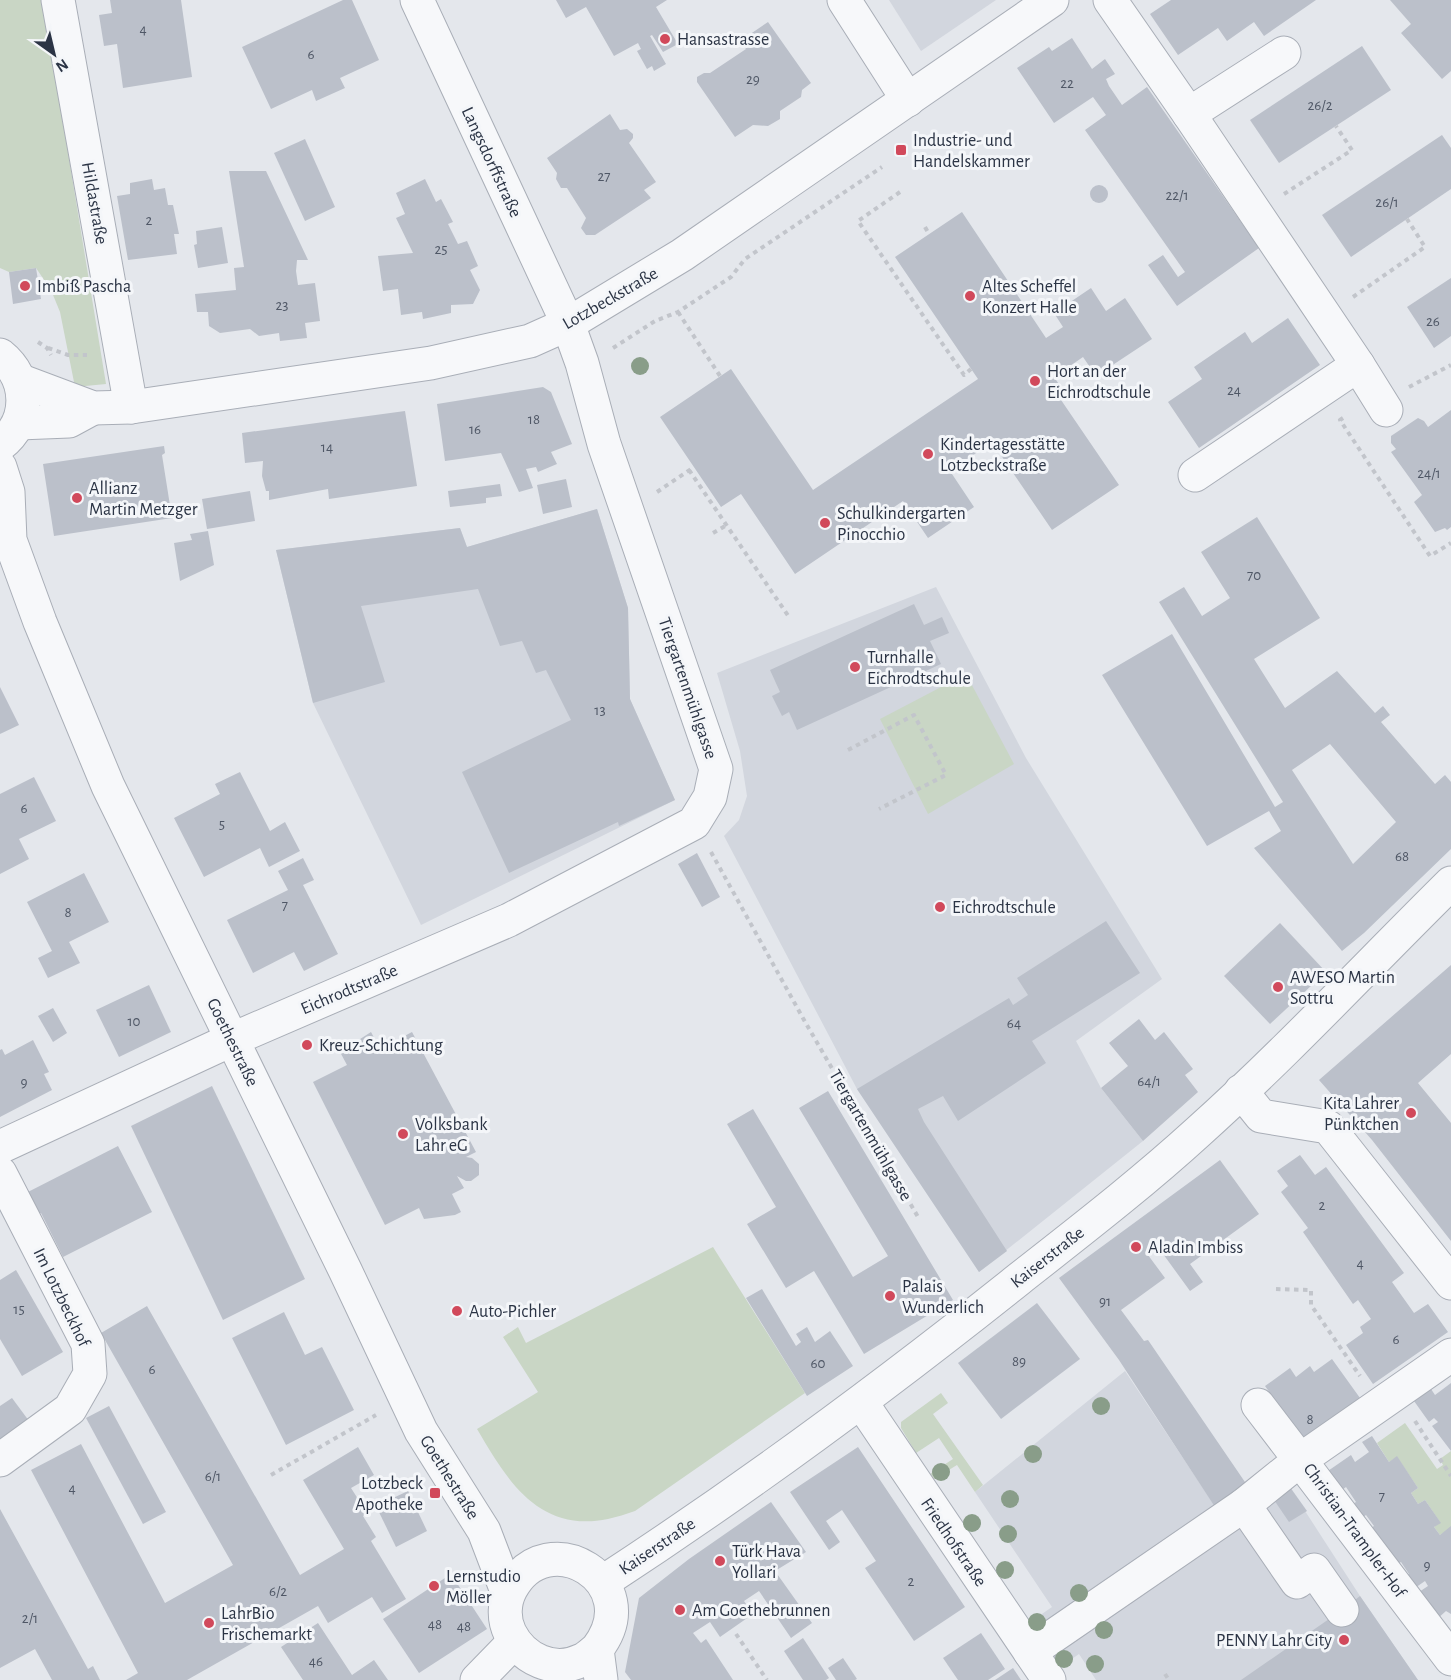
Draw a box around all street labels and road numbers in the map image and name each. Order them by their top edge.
street label: Langsdorffstraße [458,104,525,220]
street label: Hildastraße [78,161,110,246]
street label: Lotzbeckstraße [560,264,661,333]
street label: Tiergartenmühlgasse [654,615,720,761]
street label: Eichrodtstraße [298,961,401,1018]
street label: Goethestraße [203,996,261,1089]
street label: Tiergartenmühlgasse [825,1067,915,1204]
street label: Kaiserstraße [1008,1224,1088,1292]
street label: Im Lotzbeckhof [30,1245,93,1351]
street label: Goethestraße [416,1432,482,1523]
street label: Christian-Trampler-Hof [1300,1460,1410,1602]
street label: Friedhofstraße [917,1495,989,1590]
street label: Kaiserstraße [616,1515,699,1579]

